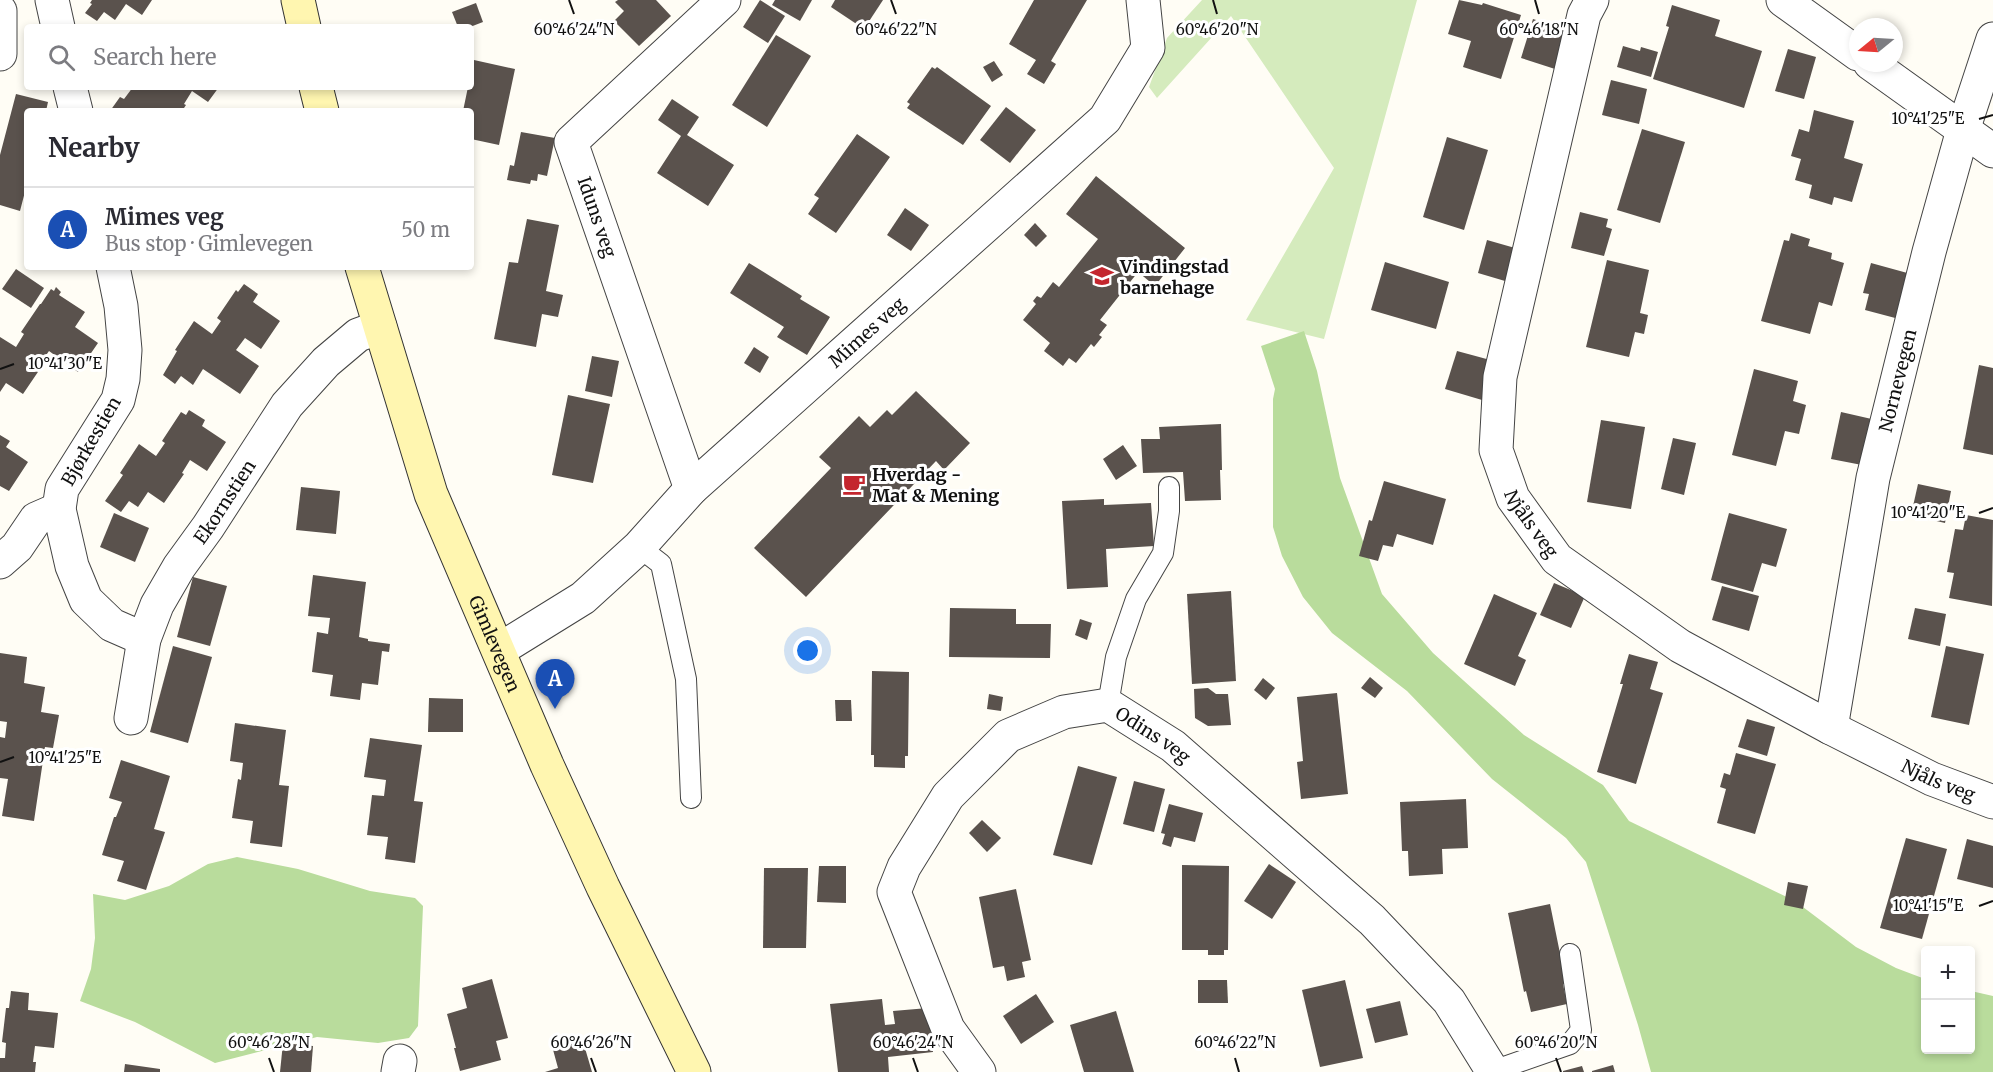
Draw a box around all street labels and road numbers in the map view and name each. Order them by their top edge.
street label: Iduns veg [572,174,622,260]
street label: Mimes veg [824,292,910,372]
street label: Nornevegen [1873,326,1921,434]
street label: Bjørkestien [56,392,126,490]
street label: Ekornstien [188,455,260,548]
street label: Njåls veg [1500,487,1564,562]
street label: Gimlevegen [464,592,526,696]
street label: Odins veg [1111,701,1196,768]
street label: Njåls veg [1898,754,1979,806]

